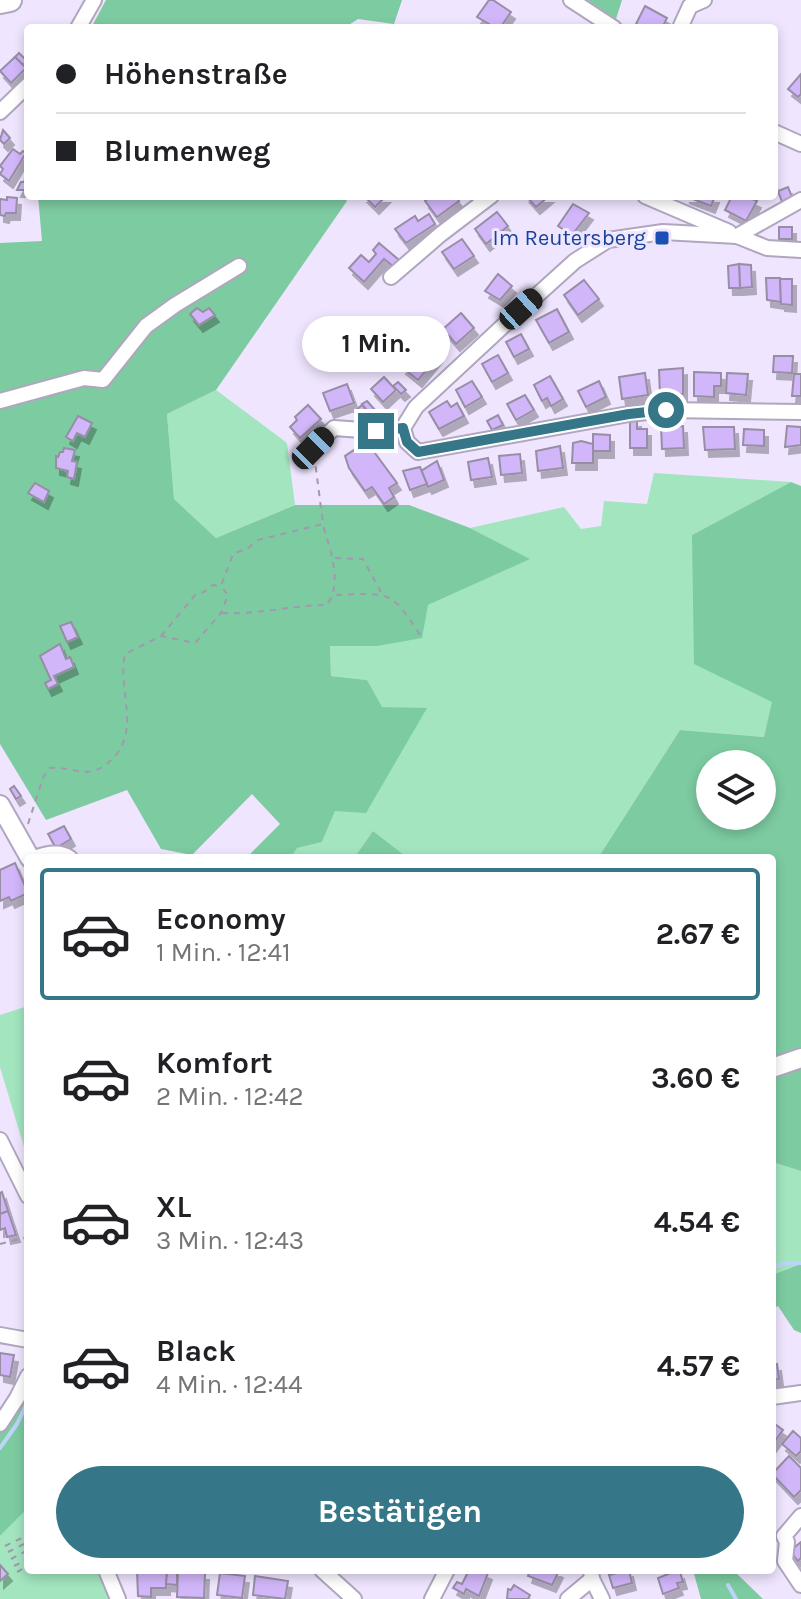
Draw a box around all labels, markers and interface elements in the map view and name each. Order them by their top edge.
text: Höhenstraße [104,56,288,92]
text: Blumenweg [104,133,271,169]
place label: Im Reutersberg [493,225,647,251]
marker: Im Reutersberg [653,229,671,247]
car [495,284,547,334]
callout: 1 Min. [302,315,450,371]
text: 1 Min. [342,328,410,359]
route start [648,392,684,428]
route end [358,413,394,449]
car [288,423,338,473]
map controls [696,750,776,830]
button: layers [696,750,776,830]
icon: car [60,898,132,970]
text: Economy [156,901,286,937]
text: 2.67 € [656,916,740,952]
text: 1 Min. · 12:41 [156,937,291,968]
icon: car [60,1042,132,1114]
text: Komfort [156,1045,273,1081]
text: 3.60 € [651,1060,740,1096]
text: 2 Min. · 12:42 [156,1081,304,1112]
icon: car [60,1186,132,1258]
text: XL [156,1189,191,1225]
text: 4.54 € [654,1204,740,1240]
text: 3 Min. · 12:43 [156,1225,304,1256]
icon: car [60,1330,132,1402]
text: Black [156,1333,236,1369]
text: 4.57 € [657,1348,740,1384]
text: 4 Min. · 12:44 [156,1369,302,1400]
button: Bestätigen [56,1466,744,1558]

